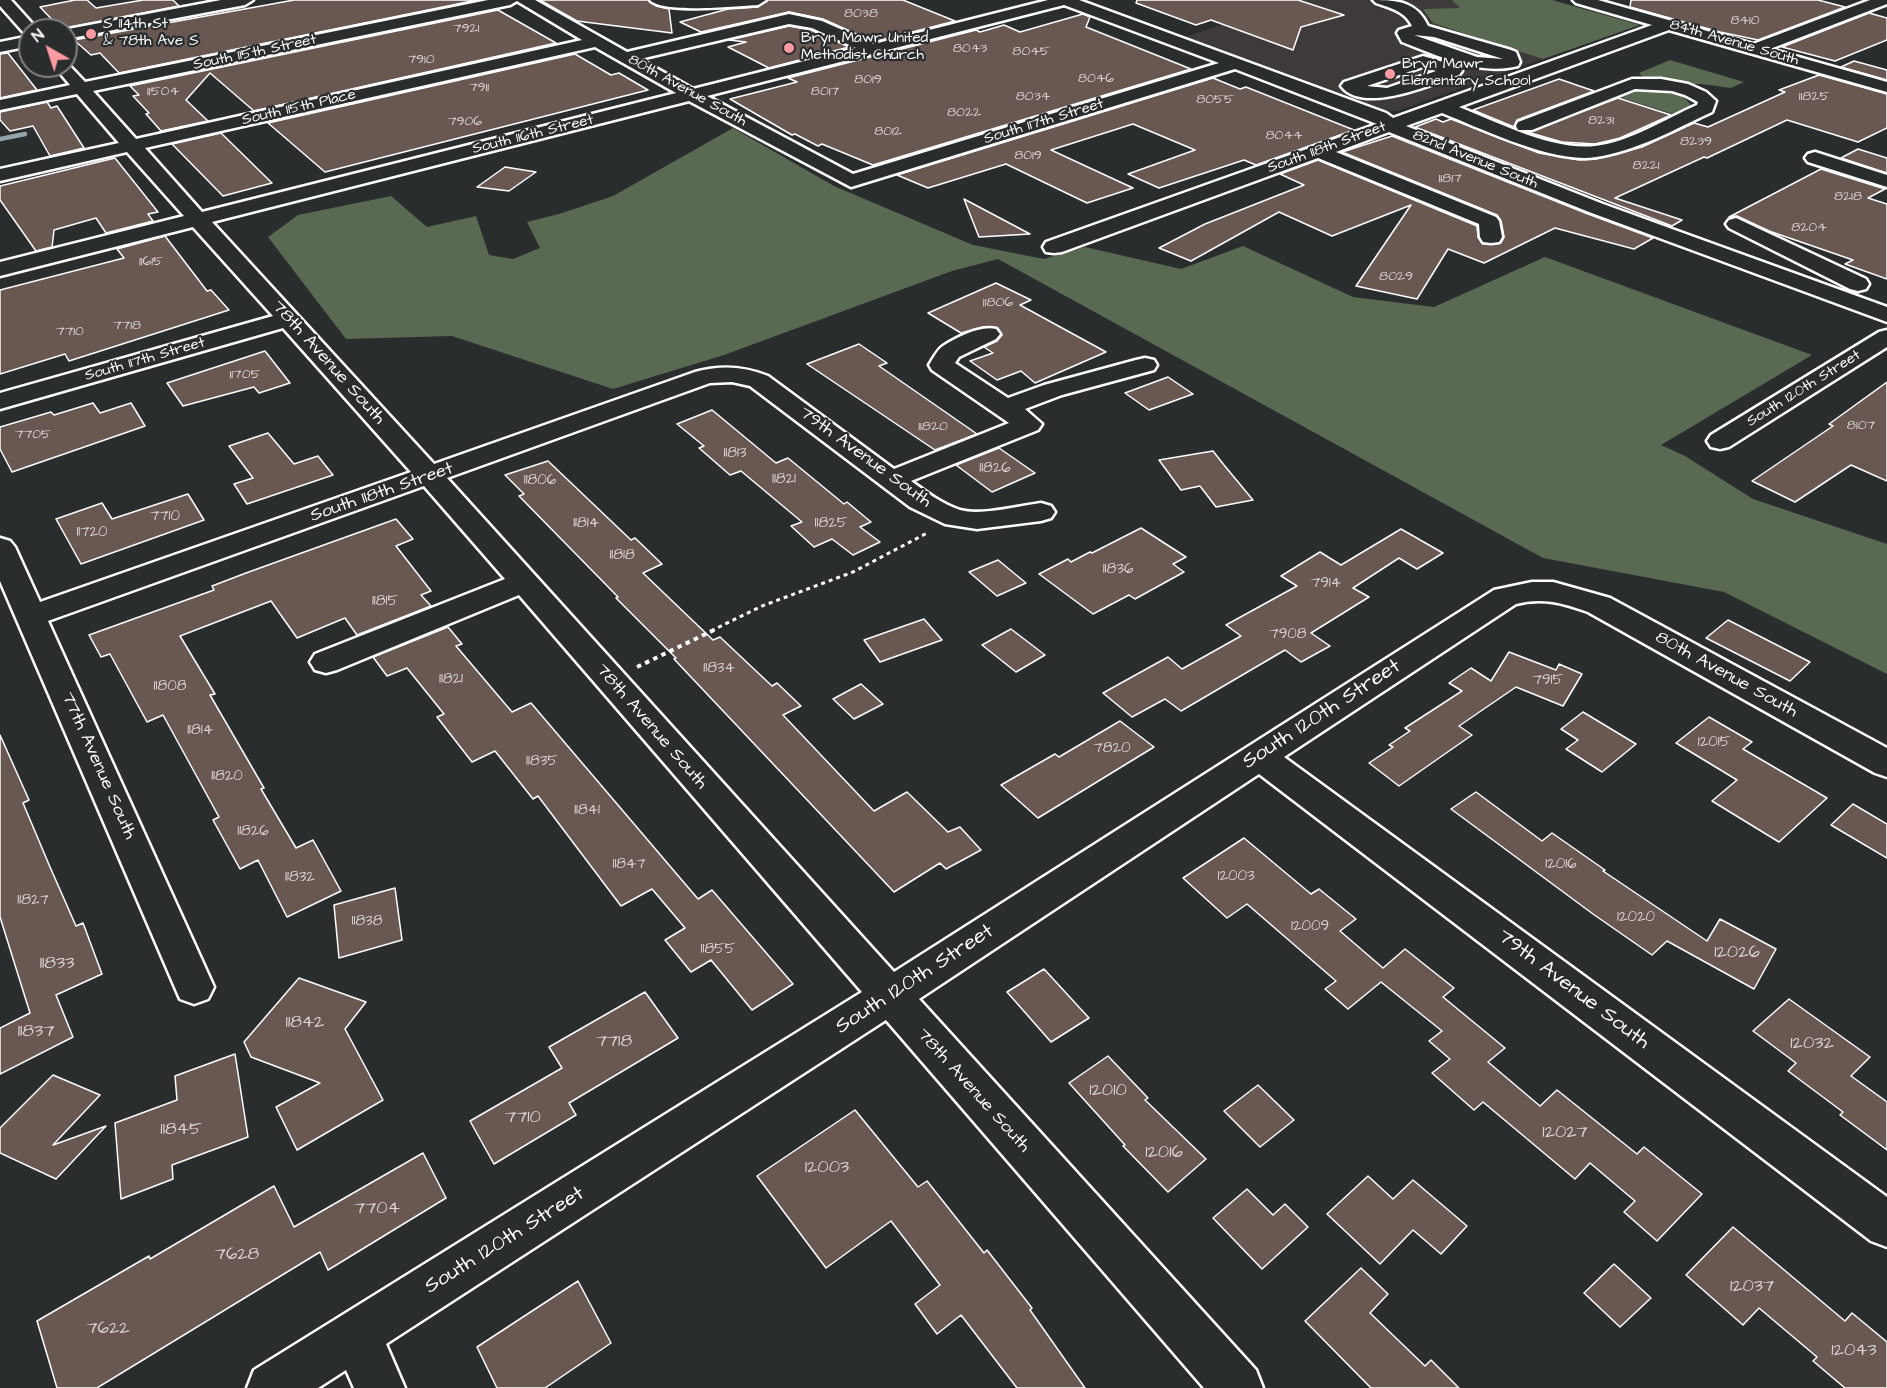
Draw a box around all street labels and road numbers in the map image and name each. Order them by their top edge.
street label: 84th Avenue South [1667,16,1801,70]
street label: South 115th Street [192,31,318,75]
street label: 80th Avenue South [625,51,749,131]
street label: South 115th Place [240,86,358,130]
street label: South 117th Street [982,95,1106,149]
street label: South 116th Street [471,111,595,159]
street label: South 118th Street [1265,118,1389,178]
street label: 82nd Avenue South [1410,127,1540,193]
street label: 78th Avenue South [267,297,389,429]
street label: South 117th Street [83,334,207,386]
street label: South 120th Street [1744,347,1864,431]
street label: 79th Avenue South [795,403,935,513]
street label: South 118th Street [308,458,456,528]
street label: 80th Avenue South [1651,627,1801,723]
street label: South 120th Street [1238,655,1406,775]
street label: 78th Avenue South [591,660,711,794]
street label: 77th Avenue South [56,689,140,843]
street label: South 120th Street [831,920,999,1040]
street label: 79th Avenue South [1492,925,1654,1055]
street label: 78th Avenue South [912,1025,1034,1157]
street label: South 120th Street [421,1182,589,1300]

